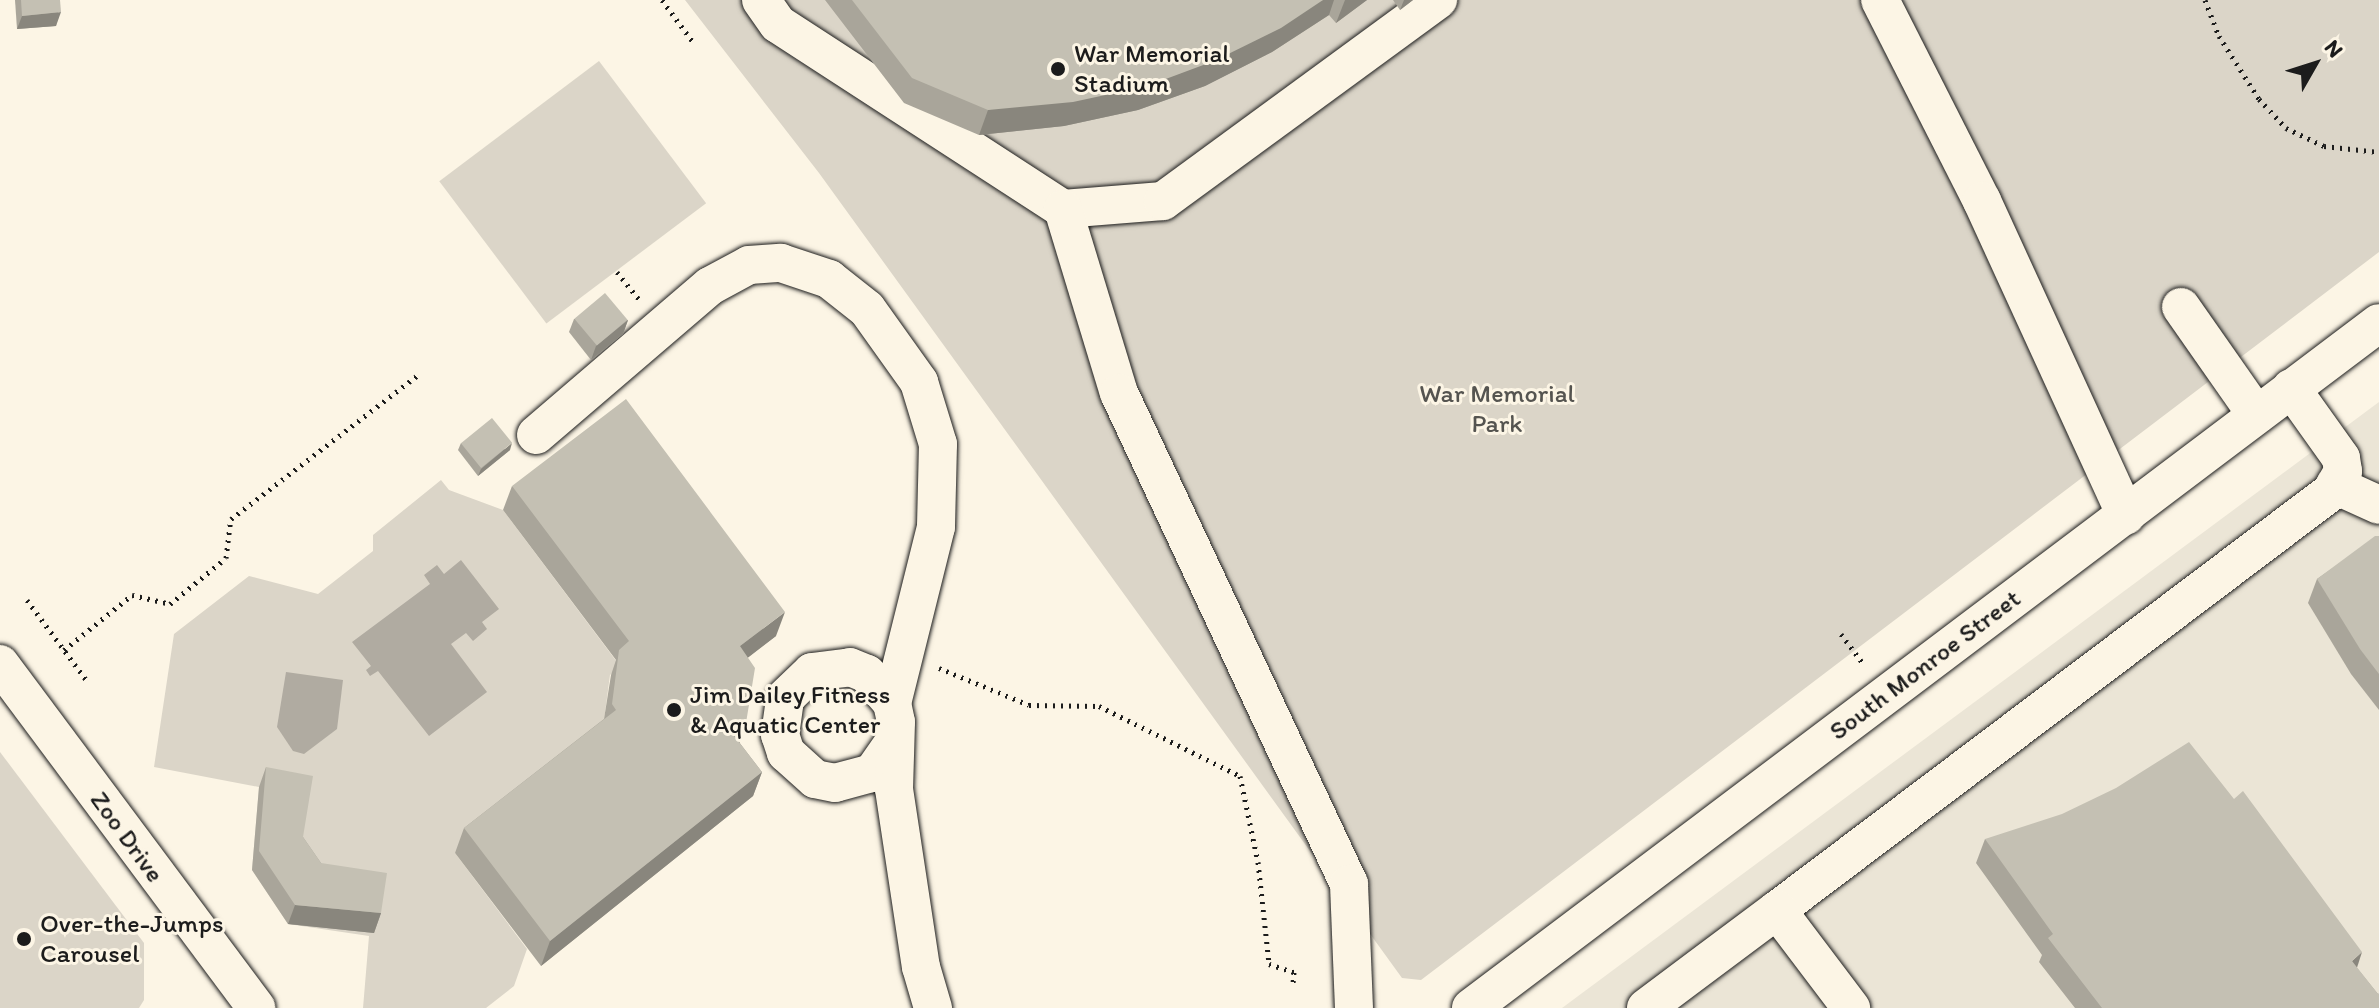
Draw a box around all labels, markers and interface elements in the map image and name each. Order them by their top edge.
north arrow [2275,24,2355,104]
text: N [2319,34,2349,63]
place label: War Memorial Stadium [1074,38,1230,100]
marker: War Memorial Stadium [1049,60,1067,78]
park label: War Memorial Park [1419,378,1575,440]
street label: South Monroe Street [1824,583,2026,747]
place label: Jim Dailey Fitness & Aquatic Center [690,679,892,740]
marker: Jim Dailey Fitness & Aquatic Center [665,701,683,719]
street label: Zoo Drive [83,785,171,889]
place label: Over-the-Jumps Carousel [40,908,224,970]
marker: Over-the-Jumps Carousel [15,930,33,948]

